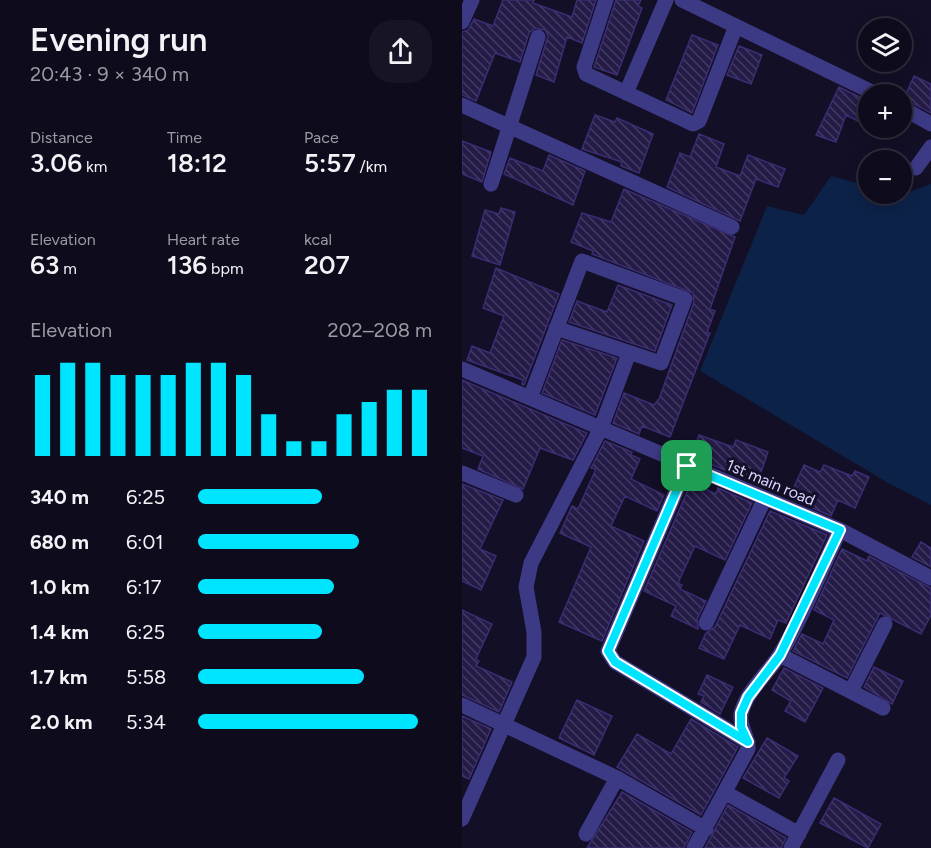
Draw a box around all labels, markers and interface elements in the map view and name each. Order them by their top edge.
map controls [858,18,912,204]
button: layers [858,18,912,72]
text: Evening run [30,20,207,59]
button: share [369,20,432,83]
text: 20:43 · 9 × 340 m [30,62,189,86]
button: + [858,84,912,138]
text: Distance [30,128,93,147]
text: Time [167,128,202,147]
text: Pace [304,128,339,147]
text: 3.06 [30,147,82,179]
text: 18:12 [167,147,227,179]
text: 5:57 [304,147,356,179]
button: − [858,150,912,204]
text: km [82,157,107,176]
text: /km [356,157,387,176]
text: Elevation [30,230,96,249]
text: Heart rate [167,230,240,249]
text: kcal [304,230,332,249]
text: 63 [30,249,59,281]
text: 136 [167,249,207,281]
text: 207 [304,249,350,281]
text: m [59,259,77,278]
text: bpm [207,259,244,278]
text: Elevation [30,318,112,342]
text: 202–208 m [328,318,432,342]
pin [661,440,712,491]
icon: arrive [670,449,703,482]
street label: 1st main road [724,455,818,510]
text: 340 m [30,485,89,509]
text: 6:25 [126,485,165,509]
text: 680 m [30,530,89,554]
text: 6:01 [126,530,163,554]
text: 1.0 km [30,575,89,599]
text: 6:17 [126,575,161,599]
text: 1.4 km [30,620,89,644]
text: 6:25 [126,620,165,644]
text: 1.7 km [30,665,87,689]
text: 5:58 [126,665,166,689]
text: 2.0 km [30,710,92,734]
text: 5:34 [126,710,166,734]

